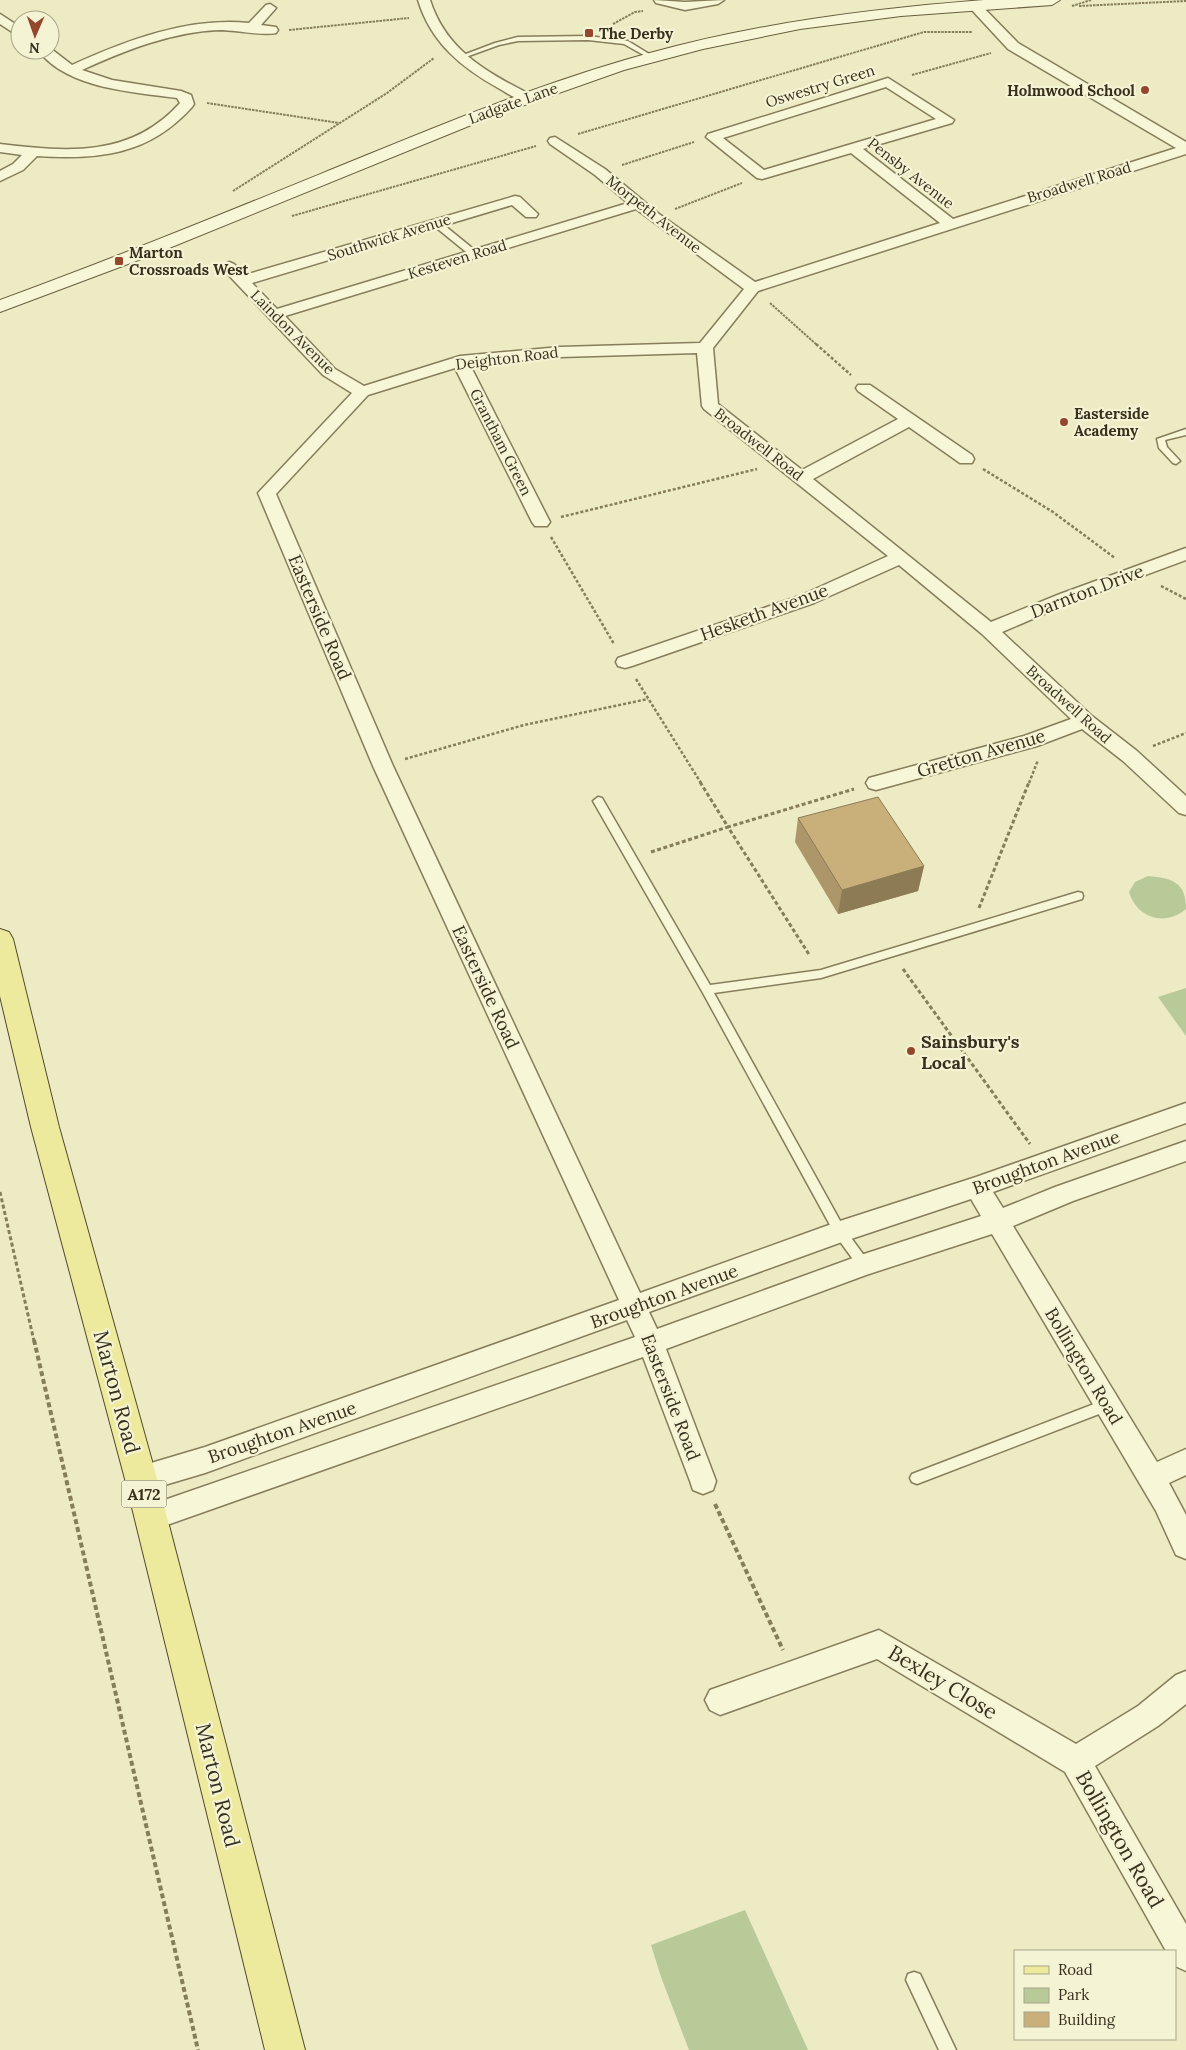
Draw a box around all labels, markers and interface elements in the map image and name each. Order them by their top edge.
north arrow [10,10,60,60]
place label: The Derby [599,24,674,43]
marker: The Derby [583,27,595,39]
text: N [29,39,40,57]
street label: Oswestry Green [763,60,877,112]
street label: Ladgate Lane [466,78,560,128]
place label: Holmwood School [1007,81,1135,100]
marker: Holmwood School [1139,84,1151,96]
street label: Pensby Avenue [864,133,958,213]
street label: Broadwell Road [1025,157,1133,207]
street label: Morpeth Avenue [603,171,705,257]
street label: Southwick Avenue [325,209,453,265]
street label: Kesteven Road [405,235,509,283]
place label: Marton Crossroads West [129,243,250,279]
marker: Marton Crossroads West [113,255,125,267]
street label: Laindon Avenue [247,286,339,378]
street label: Deighton Road [454,342,560,374]
street label: Grantham Green [466,385,536,499]
street label: Broadwell Road [711,403,807,485]
place label: Easterside Academy [1074,404,1149,440]
marker: Easterside Academy [1058,416,1070,428]
street label: Easterside Road [283,551,357,683]
street label: Darnton Drive [1027,559,1147,623]
street label: Hesketh Avenue [697,578,831,646]
street label: Broadwell Road [1023,661,1115,747]
street label: Gretton Avenue [914,724,1048,782]
street label: Easterside Road [447,922,525,1053]
place label: Sainsbury's Local [921,1030,1020,1074]
marker: Sainsbury's Local [905,1045,917,1057]
street label: Broughton Avenue [969,1125,1123,1199]
street label: Broughton Avenue [587,1259,741,1333]
street label: Bollington Road [1040,1303,1128,1429]
street label: Marton Road [88,1327,146,1457]
street label: Easterside Road [636,1330,706,1464]
street label: Broughton Avenue [205,1396,359,1468]
road number: A172 [122,1480,166,1508]
street label: Bexley Close [883,1639,1003,1725]
street label: Marton Road [190,1720,246,1850]
street label: Bollington Road [1070,1765,1170,1913]
legend [1014,1950,1176,2040]
text: Road [1058,1960,1093,1979]
text: Park [1058,1985,1089,2004]
text: Building [1058,2010,1116,2029]

